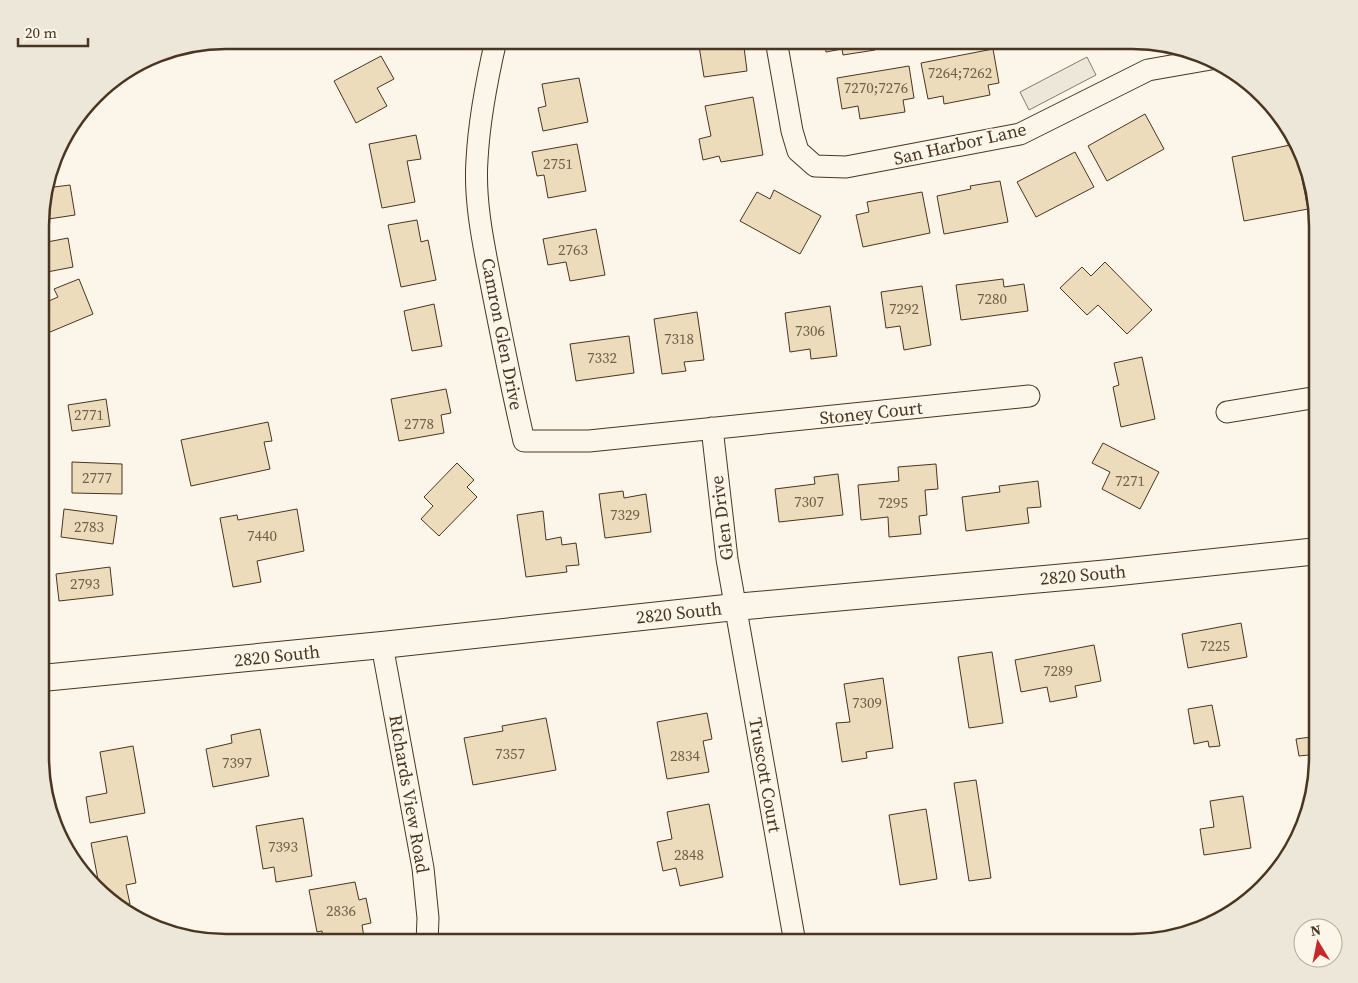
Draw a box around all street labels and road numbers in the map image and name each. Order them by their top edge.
street label: San Harbor Lane [891,116,1029,171]
street label: Camron Glen Drive [475,256,529,412]
street label: Stoney Court [818,395,924,430]
street label: Glen Drive [704,474,739,562]
street label: 2820 South [1039,558,1127,591]
street label: 2820 South [635,596,723,629]
street label: 2820 South [233,639,321,672]
street label: RIchards View Road [383,713,436,875]
street label: Truscott Court [743,716,788,834]

